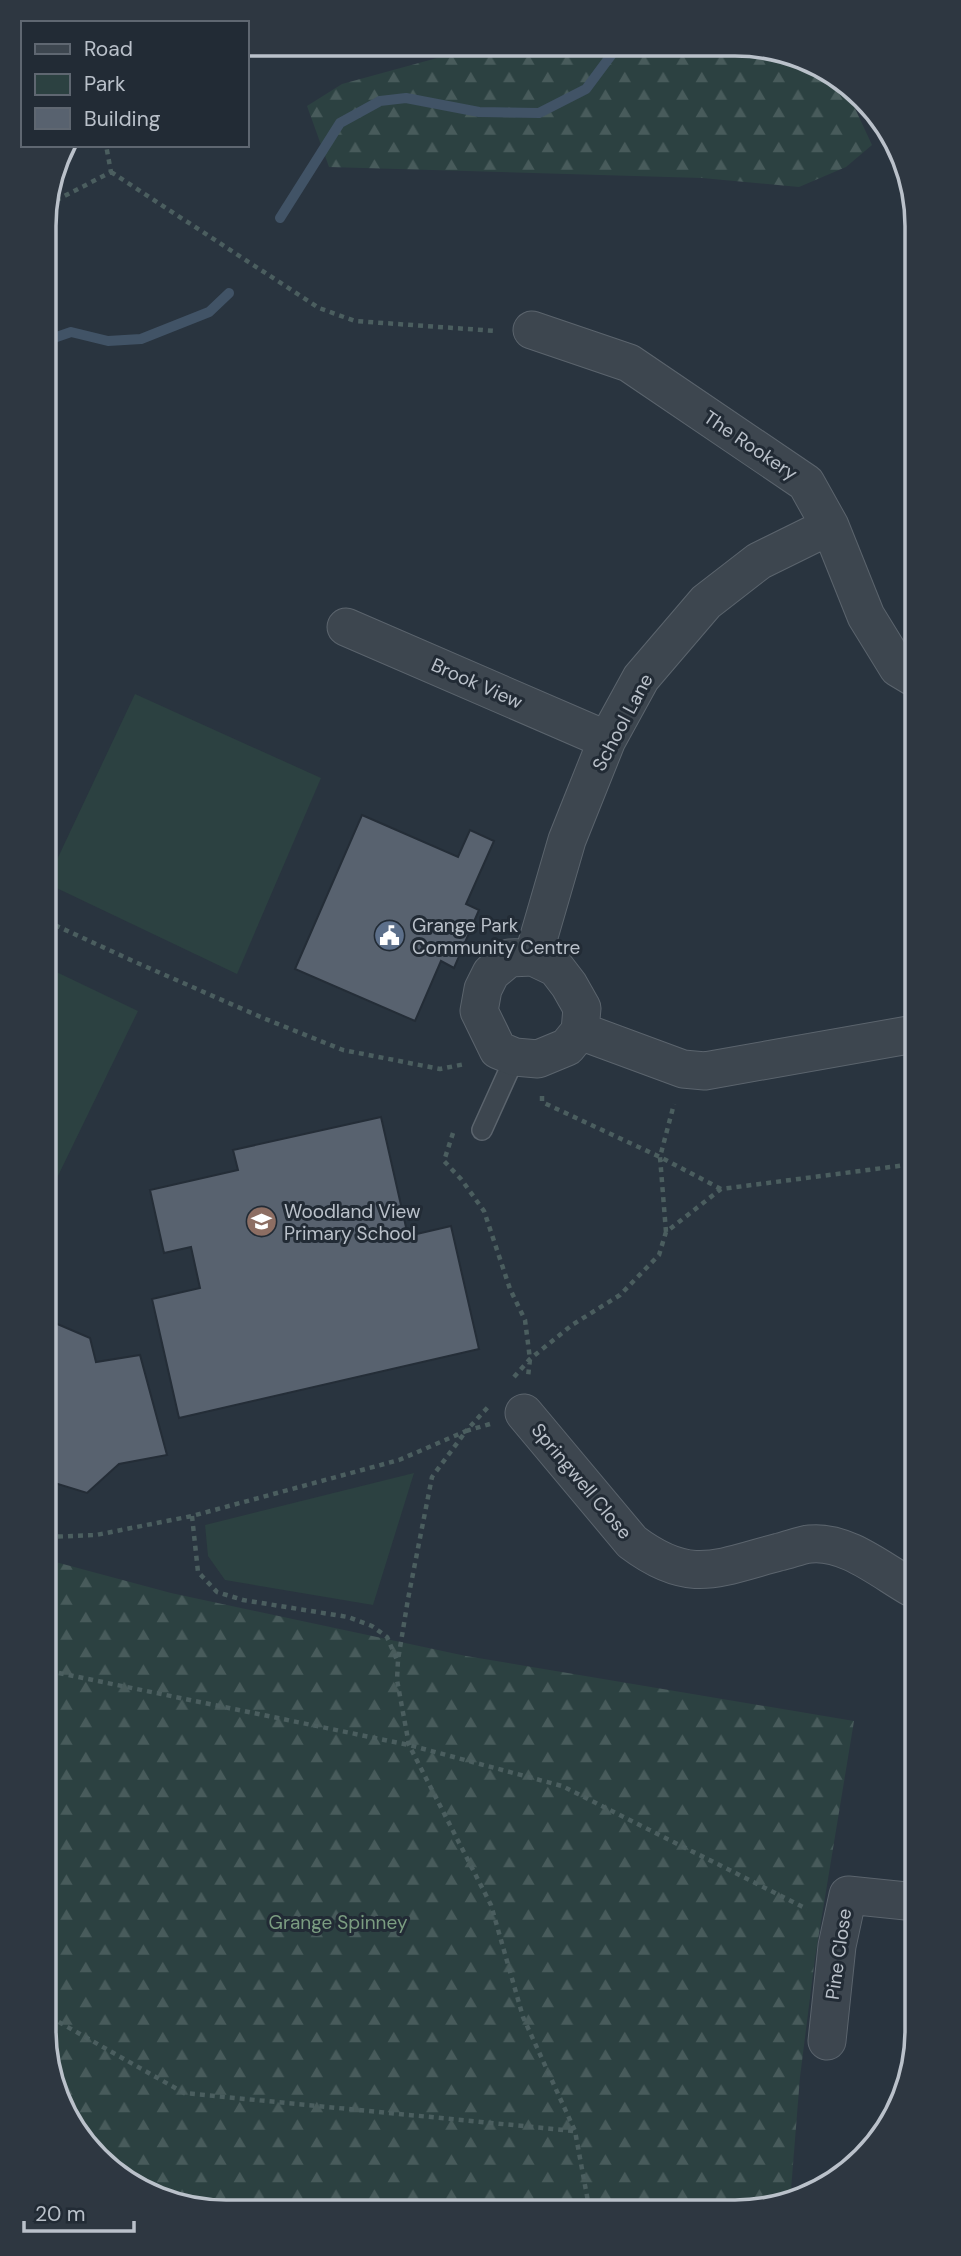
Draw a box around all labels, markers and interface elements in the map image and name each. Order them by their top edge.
legend [21,21,248,147]
text: Road [84,35,133,63]
text: Park [84,70,126,98]
text: Building [84,105,161,133]
street label: The Rookery [699,405,803,486]
street label: Brook View [427,652,527,715]
street label: School Lane [586,669,659,775]
place label: Grange Park Community Centre [412,913,580,960]
public building icon: Grange Park Community Centre [372,919,406,953]
place label: Woodland View Primary School [284,1199,421,1246]
school or university icon: Woodland View Primary School [244,1205,278,1239]
street label: Springwell Close [526,1418,637,1544]
street label: Pine Close [820,1907,857,2001]
park label: Grange Spinney [268,1910,408,1935]
scale bar [24,2190,135,2234]
text: 20 m [35,2200,86,2228]

